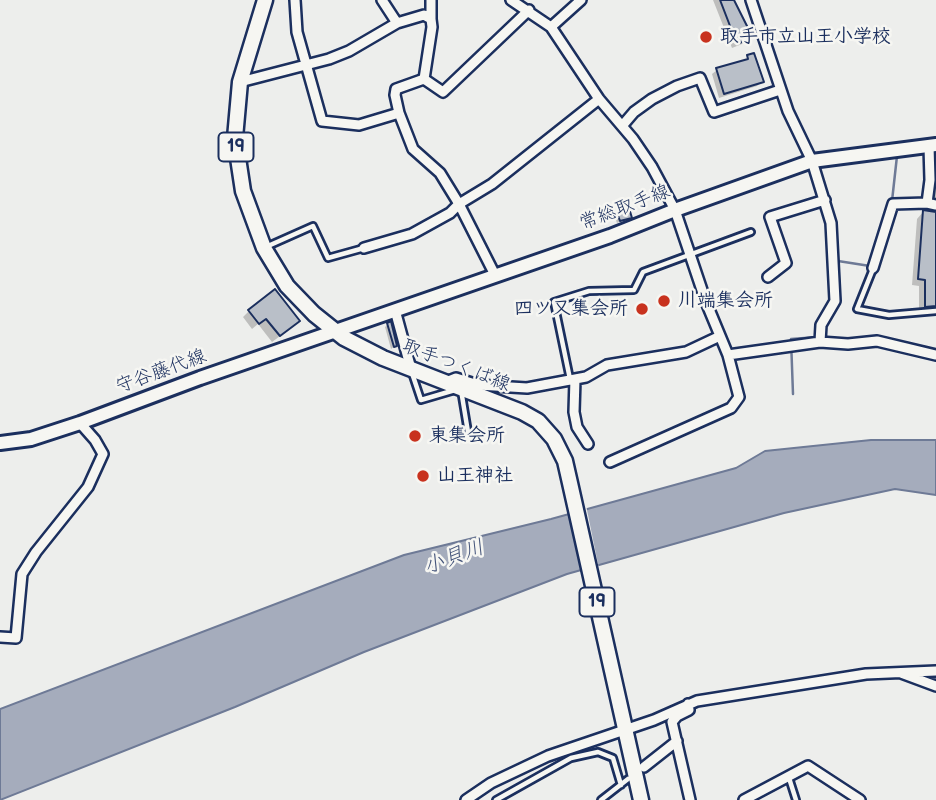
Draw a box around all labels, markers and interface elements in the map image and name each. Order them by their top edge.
place label: 取手市立山王小学校 [720,26,891,48]
marker: 取手市立山王小学校 [698,29,714,45]
road number: 19 [218,132,254,162]
street label: 常総取手線 [577,180,673,236]
place label: 川端集会所 [678,290,773,312]
marker: 川端集会所 [656,293,672,309]
place label: 四ツ又集会所 [514,298,628,320]
marker: 四ツ又集会所 [634,301,650,317]
street label: 取手つくば線 [399,335,513,397]
street label: 守谷藤代線 [112,345,210,399]
place label: 東集会所 [429,425,505,447]
marker: 東集会所 [407,428,423,444]
place label: 山王神社 [437,465,513,487]
marker: 山王神社 [415,468,431,484]
water label: 小貝川 [420,535,488,581]
road number: 19 [580,588,614,616]

